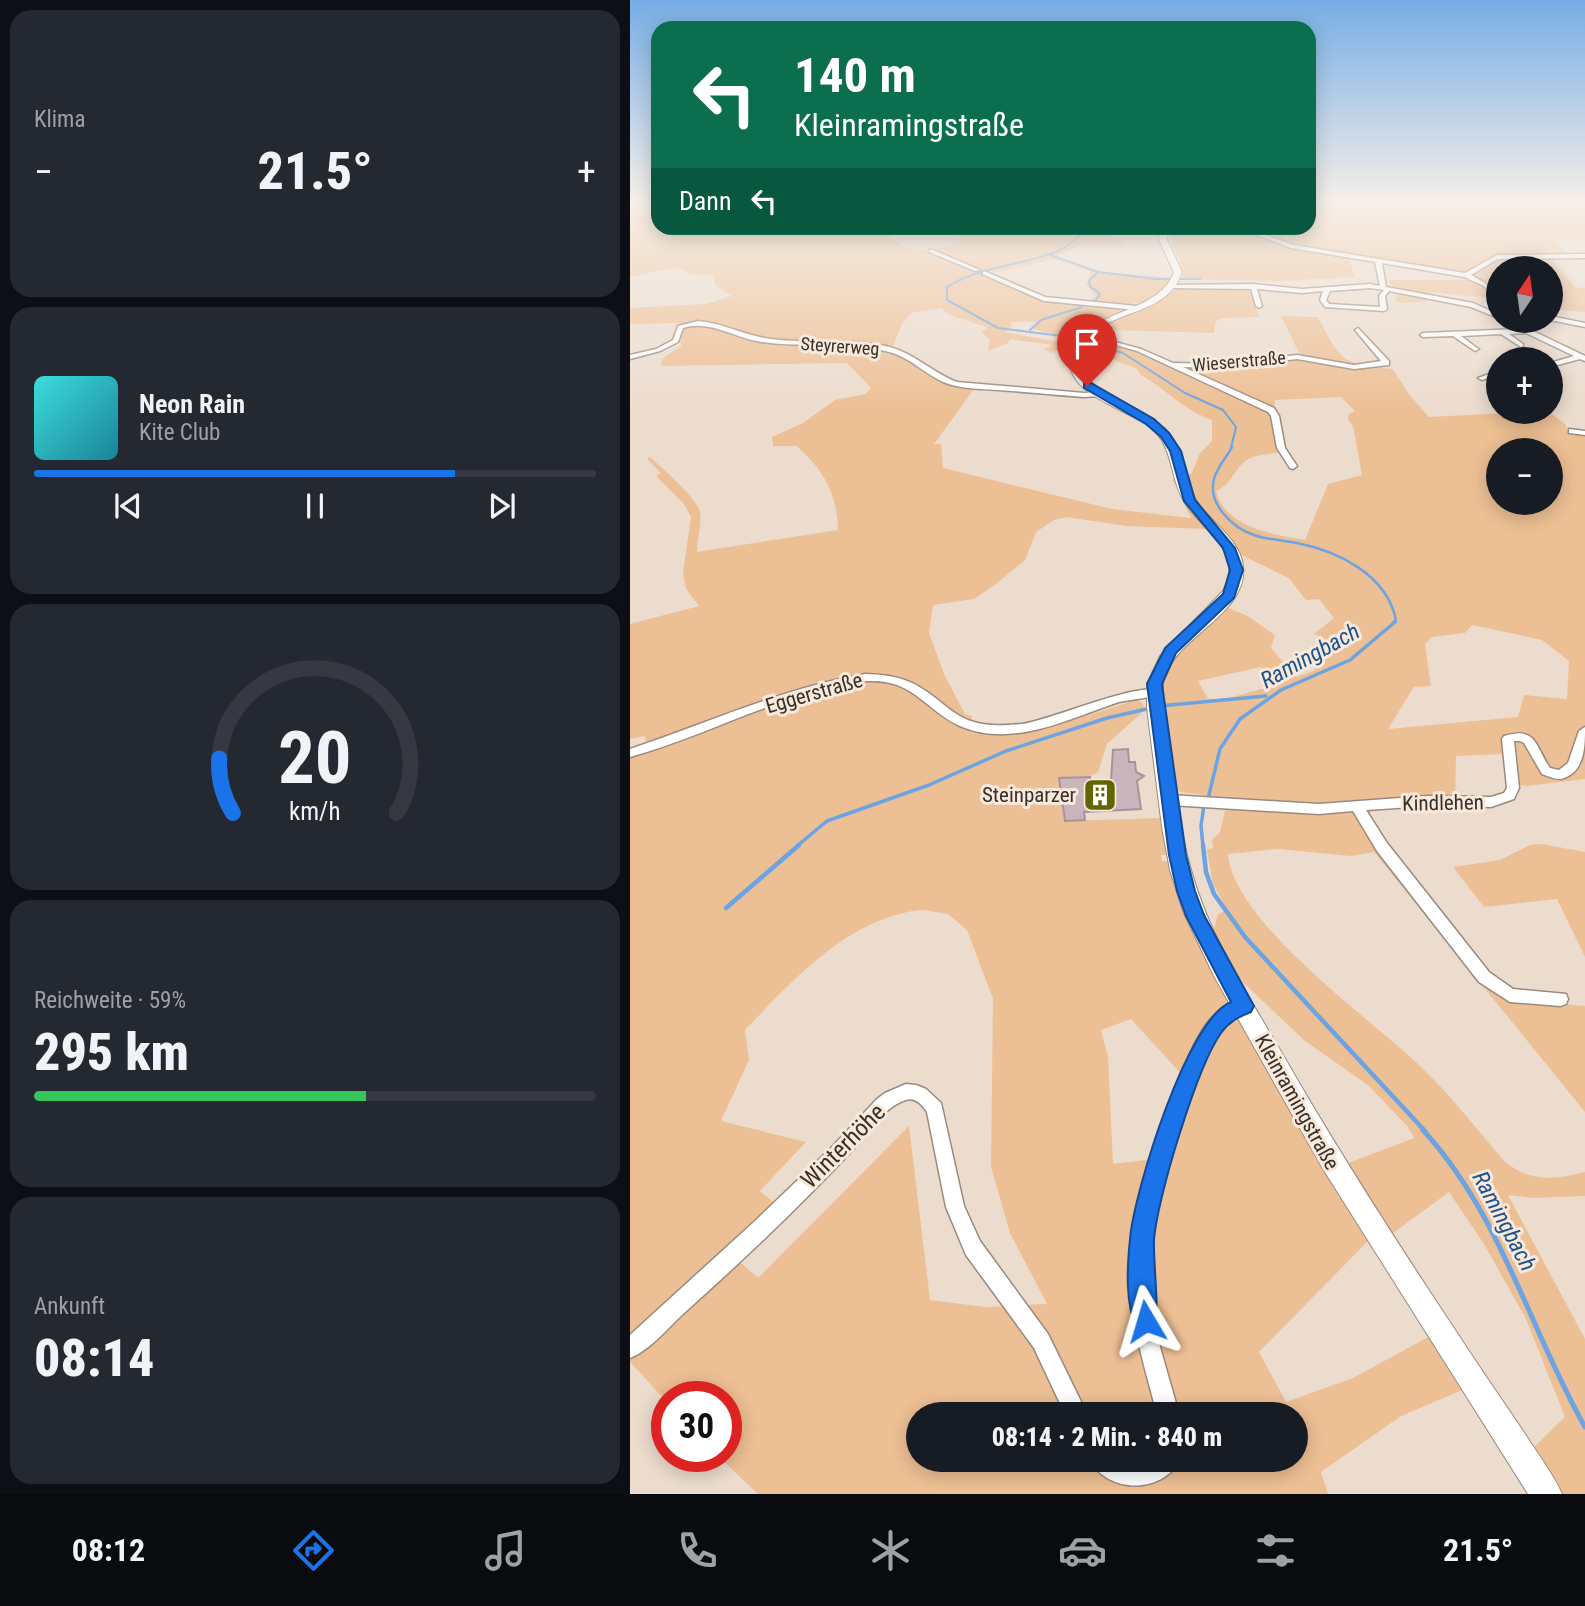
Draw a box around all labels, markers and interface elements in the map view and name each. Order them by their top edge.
text: 140 m [794,47,916,104]
icon: left [679,49,770,140]
text: Klima [34,106,85,133]
text: Kleinramingstraße [794,106,1024,144]
text: 21.5° [257,141,373,202]
text: − [34,150,53,194]
text: + [577,150,596,194]
icon: left [745,182,783,220]
text: Dann [679,186,731,216]
north arrow [1486,256,1563,332]
map controls [1486,256,1563,515]
pin [1057,314,1117,386]
icon: arrive [1068,325,1106,363]
street label: Steyrerweg [800,333,880,359]
street label: Wieserstraße [1191,346,1287,376]
button: + [1486,347,1563,424]
text: Neon Rain [139,389,245,419]
text: Kite Club [139,419,220,446]
button: − [1486,438,1563,515]
icon: previous [109,487,147,525]
icon: pause [296,487,334,525]
icon: next [483,487,521,525]
water label: Ramingbach [1256,618,1364,694]
street label: Eggerstraße [763,668,865,718]
text: 20 [278,715,352,801]
building icon: Steinparzer [1081,776,1119,814]
place label: Steinparzer [982,783,1076,807]
street label: Kindlehen [1402,790,1484,816]
text: km/h [289,797,341,826]
text: Reichweite · 59% [34,987,186,1014]
text: 295 km [34,1022,189,1083]
street label: Kleinramingstraße [1250,1030,1344,1174]
street label: Winterhöhe [795,1098,891,1194]
water label: Ramingbach [1466,1167,1542,1275]
position arrow [1109,1284,1183,1358]
text: Ankunft [34,1293,105,1320]
text: 08:14 [34,1328,154,1389]
speed limit sign: 30 [651,1381,742,1472]
text: 08:14 · 2 Min. · 840 m [992,1422,1222,1452]
icon: directions [289,1526,338,1575]
icon: music [481,1526,530,1575]
icon: phone [673,1526,722,1575]
icon: climate [866,1526,915,1575]
icon: car [1058,1526,1107,1575]
icon: filters [1251,1526,1300,1575]
text: 08:12 [72,1531,145,1569]
text: 21.5° [1443,1531,1513,1569]

